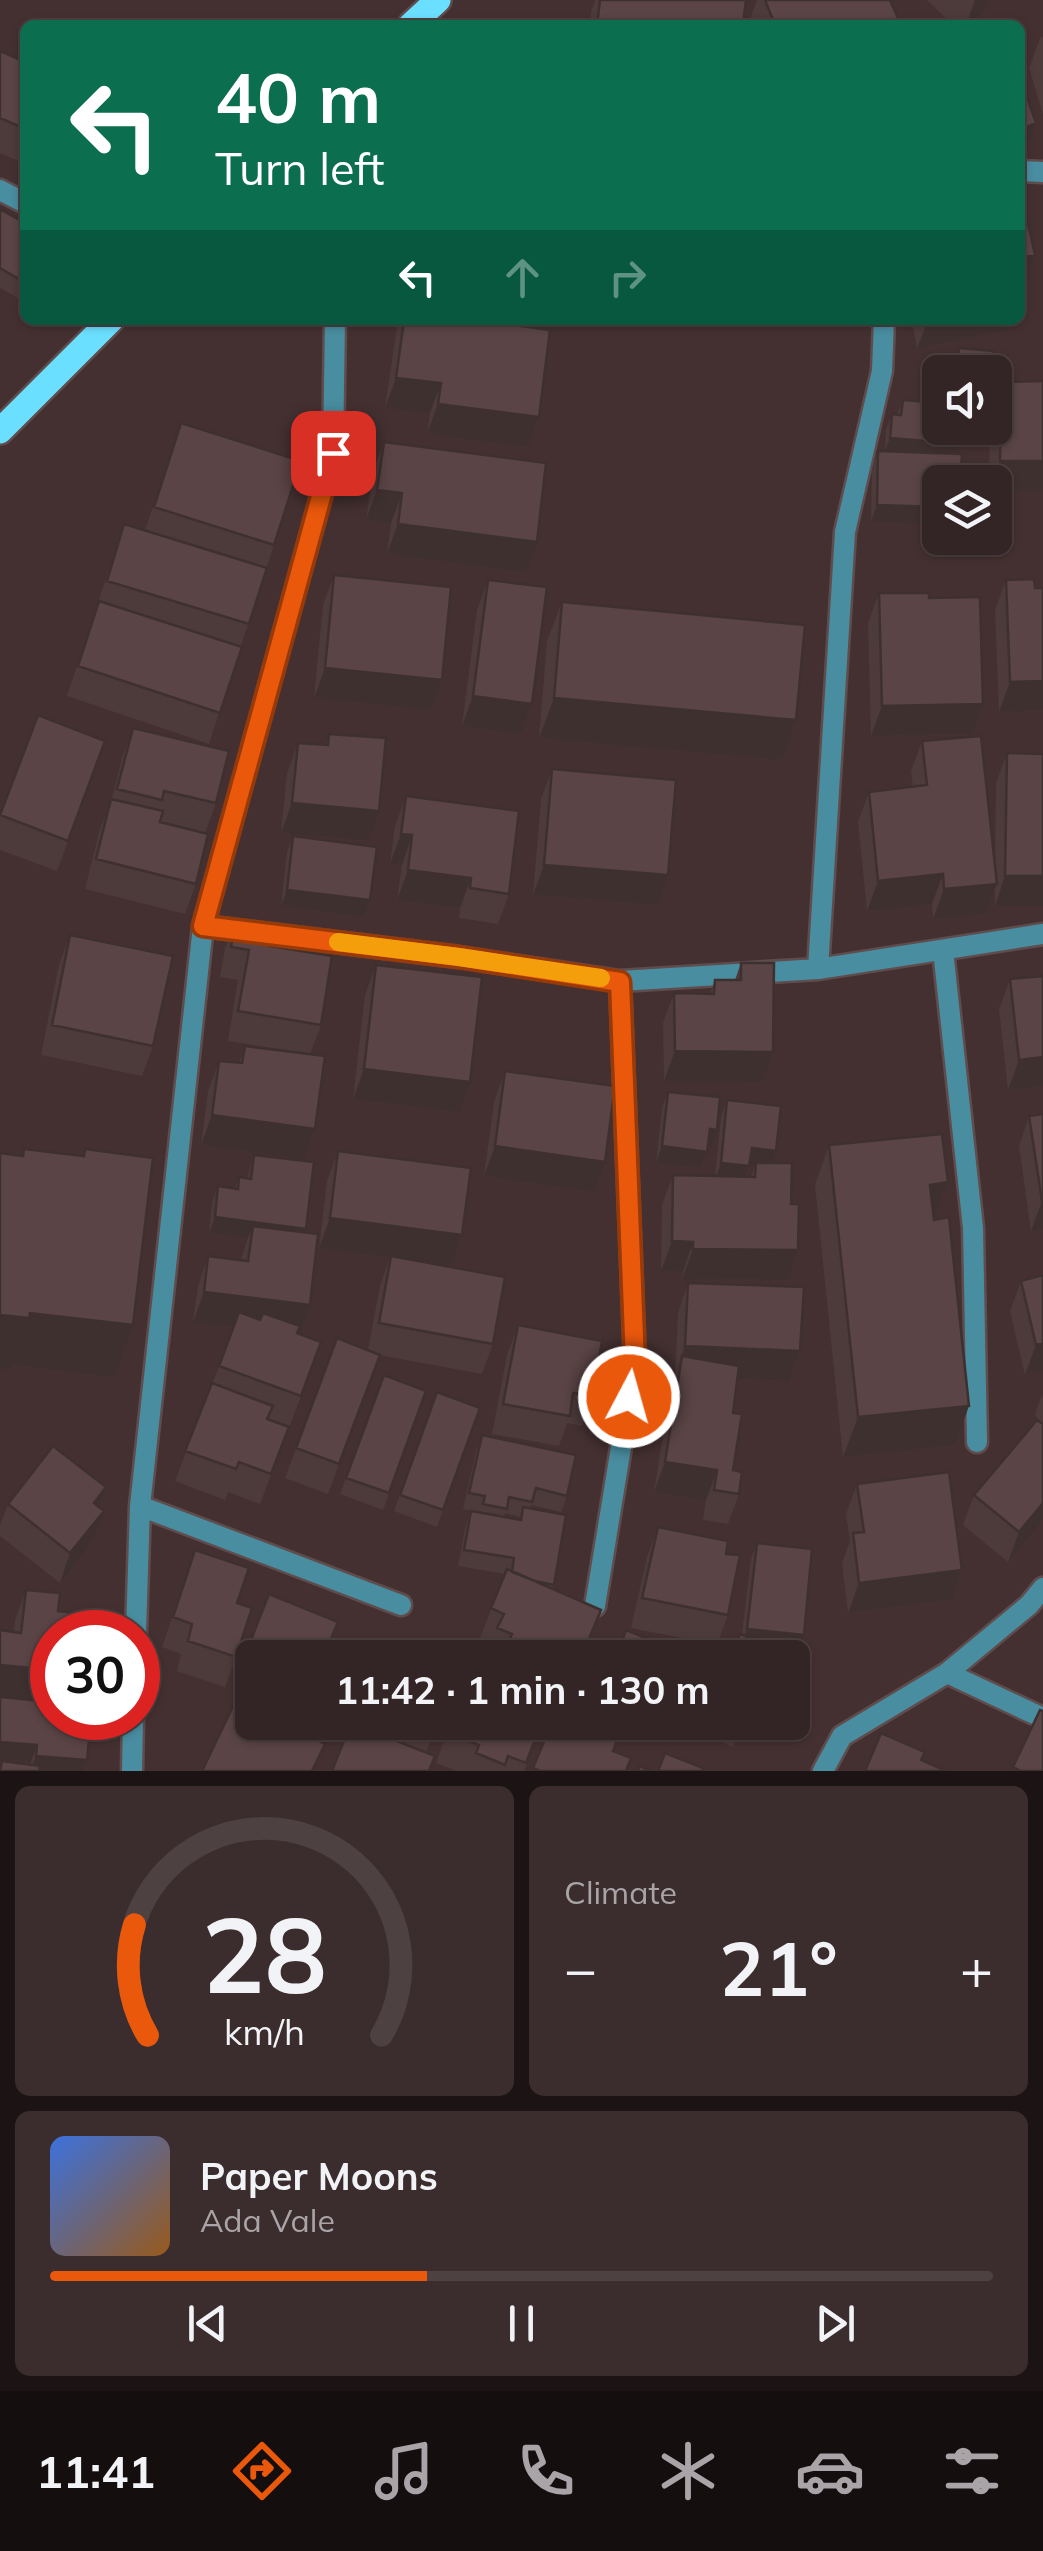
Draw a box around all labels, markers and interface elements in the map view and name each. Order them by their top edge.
text: 40 m [215,53,381,141]
icon: left [50,60,180,190]
text: Turn left [215,140,384,196]
icon: left [390,250,445,305]
icon: ahead [495,250,550,305]
icon: right [600,250,655,305]
map controls [922,355,1012,555]
button: sound [922,355,1012,445]
pin [291,411,376,496]
icon: arrive [306,426,361,481]
button: layers [922,465,1012,555]
position arrow [577,1345,681,1449]
speed limit sign: 30 [30,1610,160,1740]
text: 11:42 · 1 min · 130 m [335,1666,710,1714]
text: Climate [564,1872,677,1912]
text: 28 [202,1888,327,2019]
text: 21° [719,1921,838,2015]
text: − [564,1934,597,2003]
text: + [960,1934,993,2003]
text: km/h [224,2009,305,2054]
text: Paper Moons [200,2152,438,2200]
text: Ada Vale [200,2200,335,2240]
icon: previous [180,2296,235,2351]
icon: pause [494,2296,549,2351]
icon: next [808,2296,863,2351]
icon: directions [227,2436,297,2506]
icon: music [369,2436,439,2506]
icon: phone [511,2436,581,2506]
icon: climate [653,2436,723,2506]
icon: car [795,2436,865,2506]
icon: filters [937,2436,1007,2506]
text: 11:41 [36,2443,155,2499]

